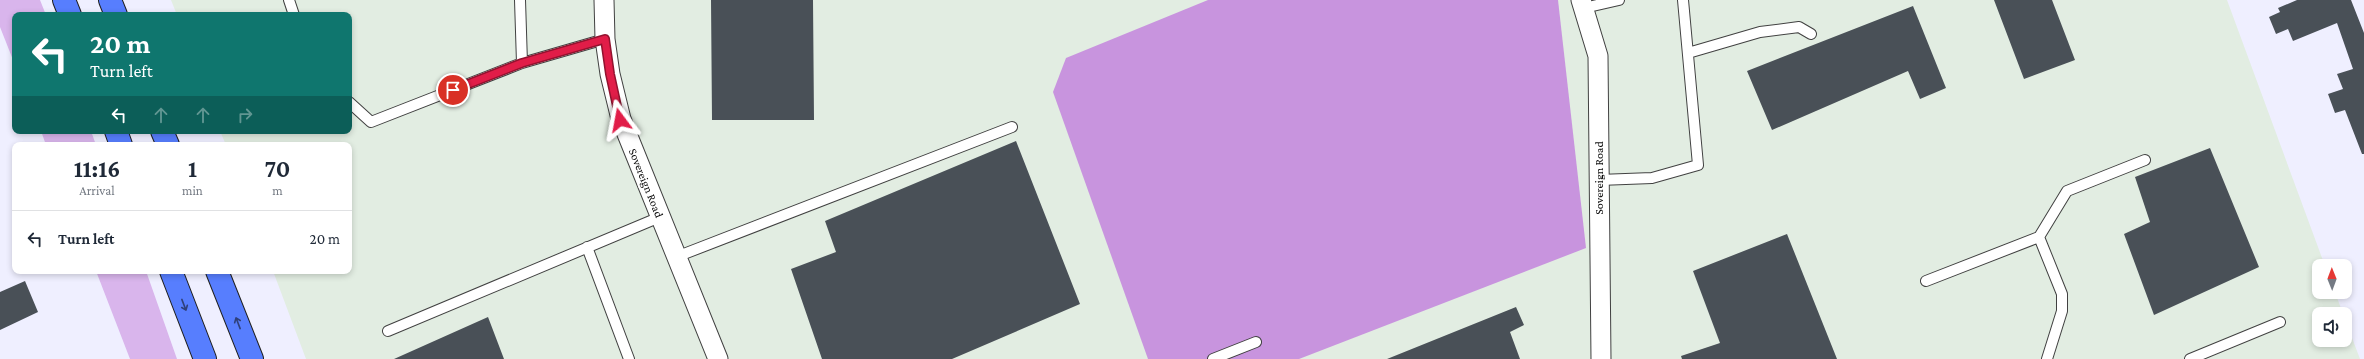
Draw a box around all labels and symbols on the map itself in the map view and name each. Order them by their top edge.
pin [436,73,470,107]
position arrow [599,99,641,141]
street label: Sovereign Road [1592,141,1606,215]
street label: Sovereign Road [626,146,667,220]
north arrow [2312,259,2352,299]
one-way arrow [181,299,188,311]
one-way arrow [233,317,241,329]

